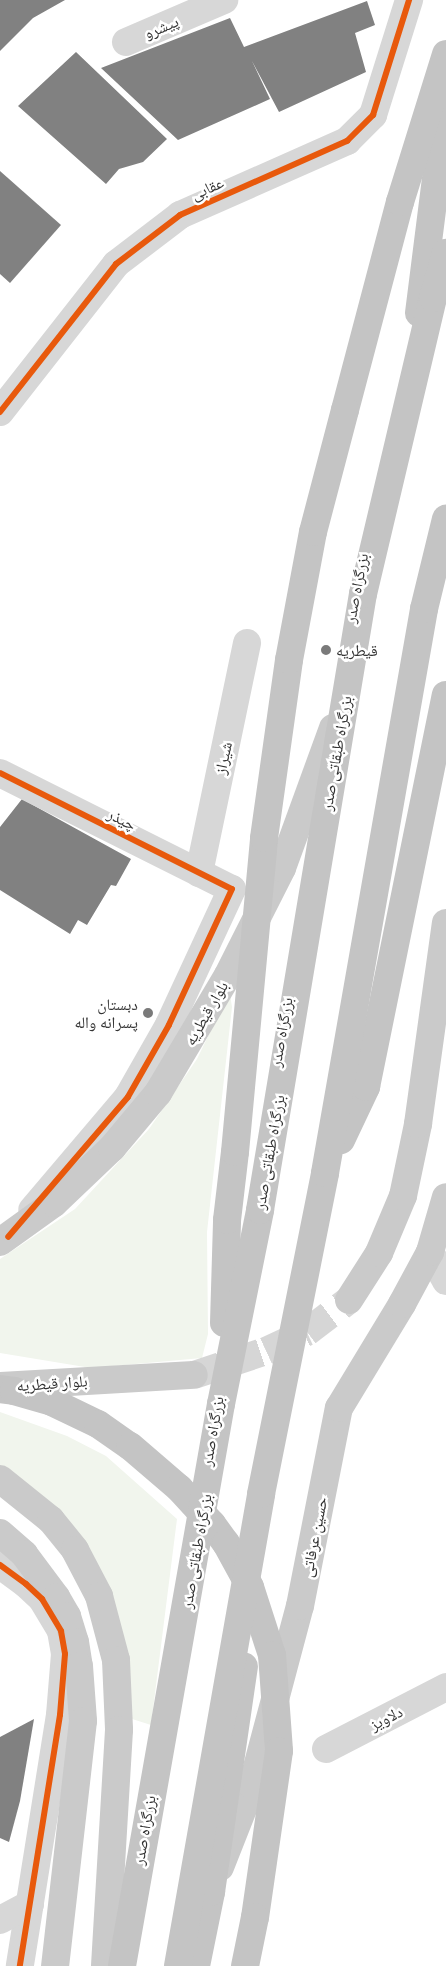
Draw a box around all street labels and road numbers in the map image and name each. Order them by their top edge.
street label: پیشرو [141,11,181,43]
street label: عقابی [188,172,226,204]
street label: بزرگراه صدر [340,552,372,624]
street label: بزرگراه طبقاتی صدر [316,694,356,812]
street label: شیراز [210,740,236,776]
street label: چیذر [104,804,140,834]
street label: بلوار قیطریه [180,977,232,1049]
street label: بزرگراه صدر [265,996,297,1068]
street label: بزرگراه طبقاتی صدر [249,1093,289,1211]
street label: بلوار قیطریه [16,1371,88,1395]
street label: بزرگراه صدر [196,1395,228,1467]
street label: بزرگراه طبقاتی صدر [176,1492,216,1610]
street label: حسین عرفاتی [297,1495,331,1579]
street label: دلاویز [366,1702,406,1734]
street label: بزرگراه صدر [128,1794,160,1866]

